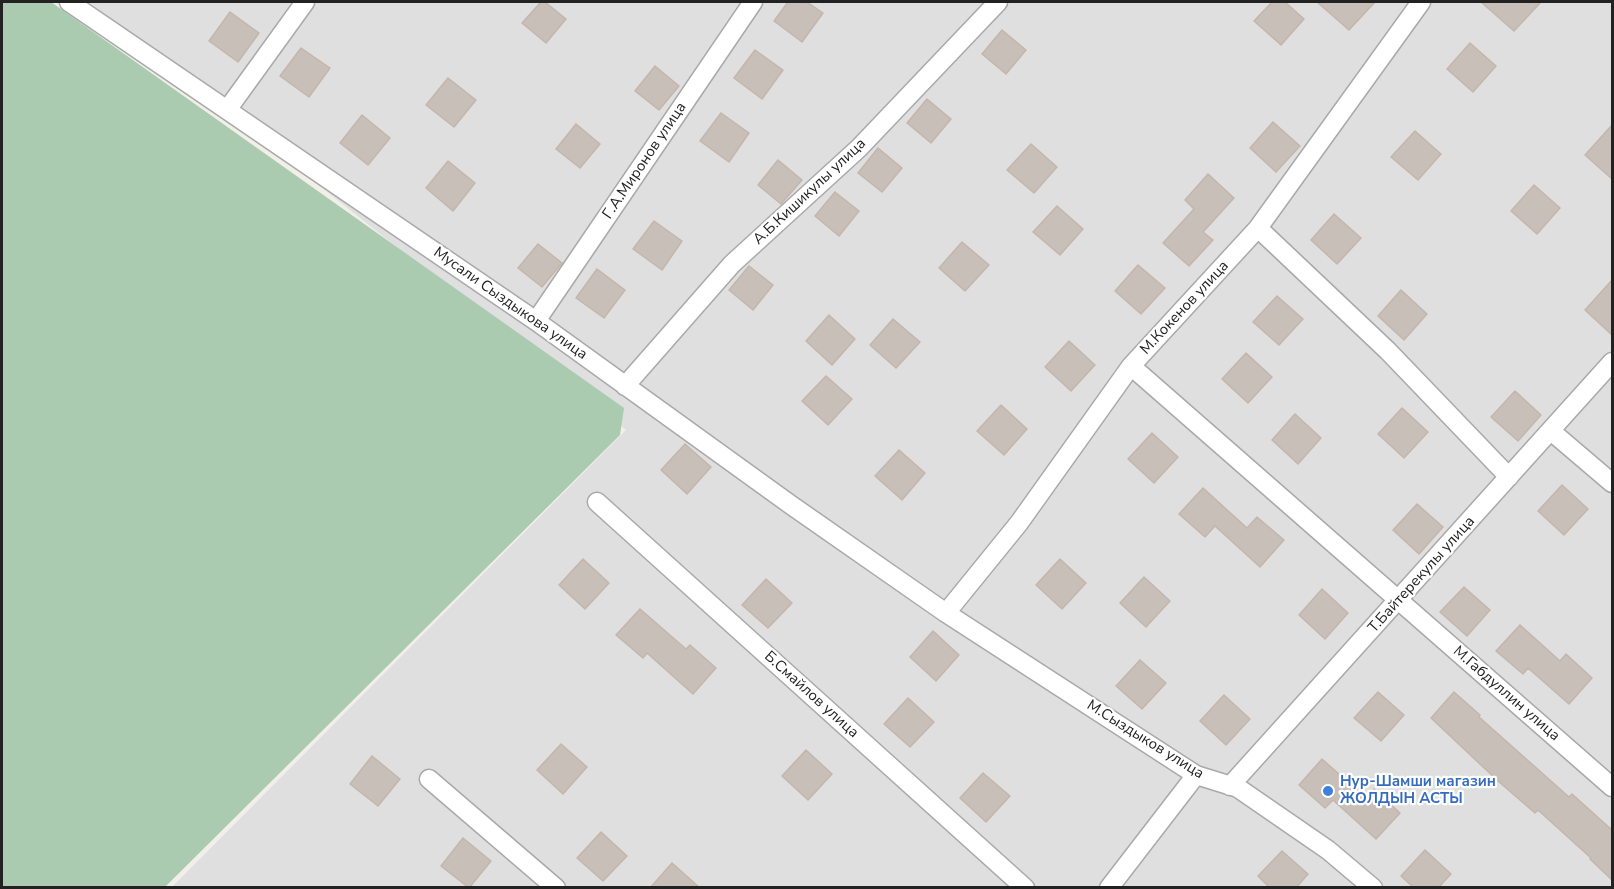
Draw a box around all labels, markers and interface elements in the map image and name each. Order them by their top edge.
street label: Г.А.Миронов улица [599,99,691,223]
street label: А.Б.Кишикулы улица [750,135,870,249]
street label: Мусали Сыздыкова улица [430,244,590,364]
street label: М.Кокенов улица [1137,257,1233,359]
street label: Т.Байтерекулы улица [1365,513,1479,637]
street label: М.Габдуллин улица [1449,643,1563,745]
street label: Б.Смайлов улица [760,648,862,742]
street label: М.Сыздыков улица [1083,697,1207,783]
place label: Нур-Шамши магазин ЖОЛДЫН АСТЫ [1340,773,1496,808]
marker: Нур-Шамши магазин ЖОЛДЫН АСТЫ [1321,784,1335,798]

